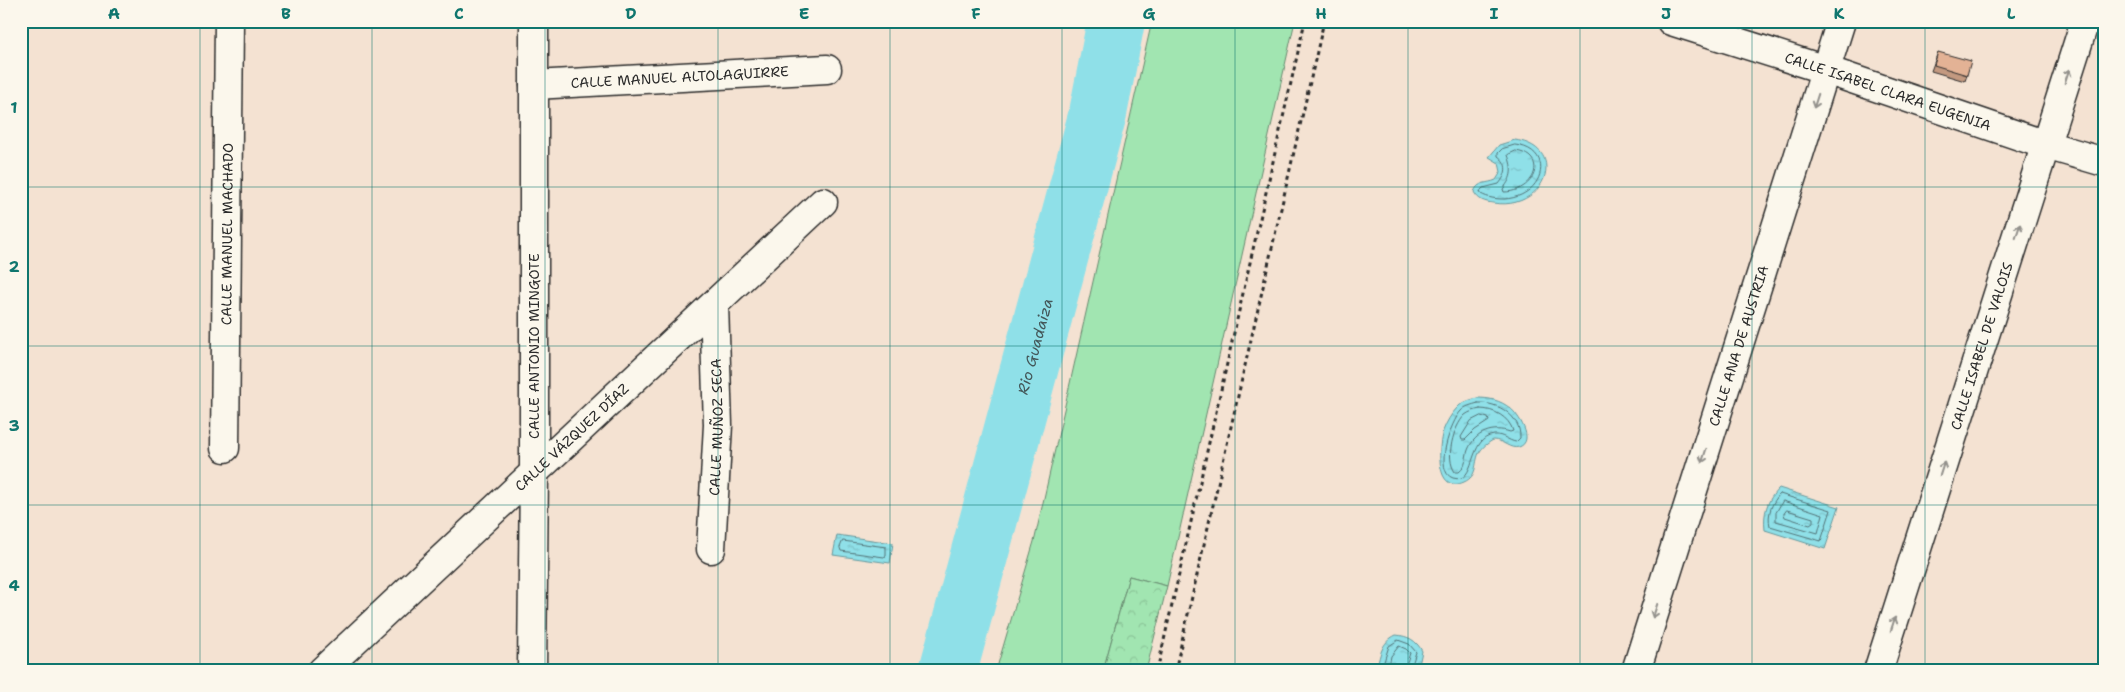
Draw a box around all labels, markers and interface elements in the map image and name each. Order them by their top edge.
text: A [108,3,120,24]
text: B [281,3,291,24]
text: C [454,3,464,24]
text: D [625,3,637,24]
text: E [799,3,809,24]
text: F [971,3,981,24]
text: G [1143,3,1156,24]
text: H [1315,3,1327,24]
text: I [1490,3,1499,24]
text: J [1661,3,1671,24]
text: K [1834,3,1845,24]
text: L [2007,3,2016,24]
street label: CALLE ISABEL CLARA EUGENIA [1782,49,1993,135]
street label: CALLE MANUEL ALTOLAGUIRRE [570,62,789,92]
one-way arrow [2063,69,2073,85]
one-way arrow [1811,93,1820,109]
text: 1 [10,97,18,118]
street label: CALLE MANUEL MACHADO [217,143,237,325]
one-way arrow [2014,224,2023,240]
street label: CALLE ANTONIO MINGOTE [525,253,543,439]
text: 2 [8,256,20,277]
street label: CALLE ISABEL DE VALOIS [1946,260,2017,432]
street label: CALLE ANA DE AUSTRIA [1705,263,1772,428]
water label: Rio Guadaiza [1013,296,1058,397]
street label: CALLE MUÑOZ SECA [705,358,727,496]
street label: CALLE VÁZQUEZ DÍAZ [511,379,633,495]
text: 3 [8,415,20,436]
one-way arrow [1698,448,1708,464]
one-way arrow [1938,462,1947,478]
text: 4 [8,575,20,596]
one-way arrow [1649,603,1659,619]
one-way arrow [1888,617,1898,633]

